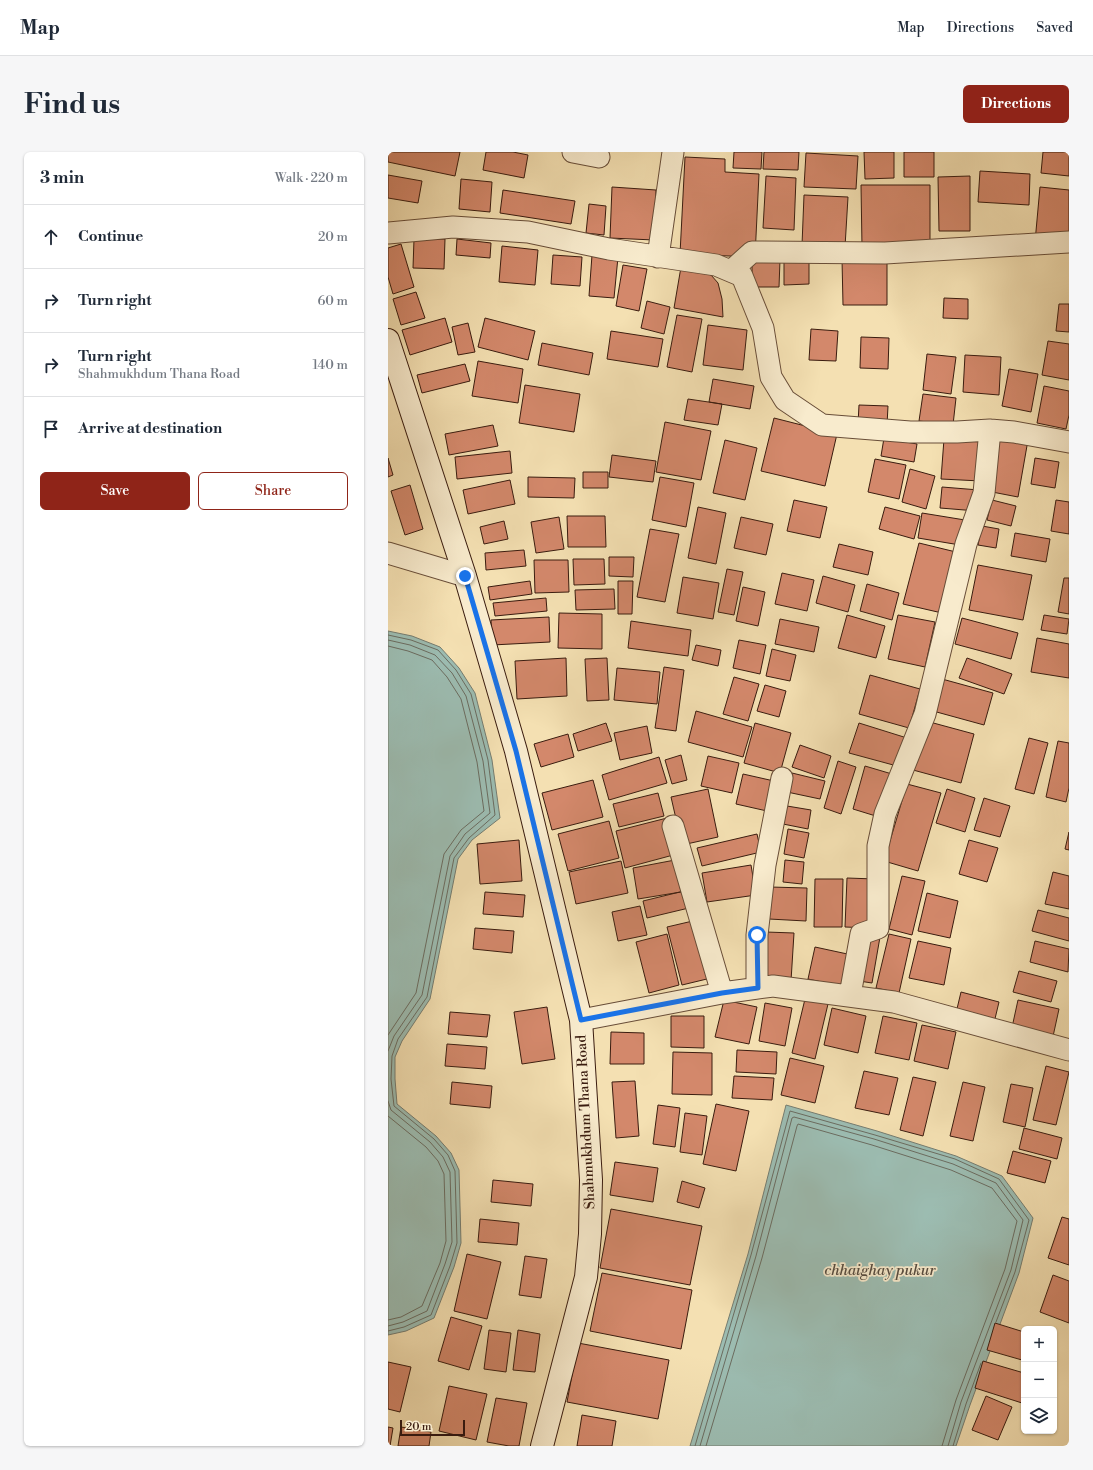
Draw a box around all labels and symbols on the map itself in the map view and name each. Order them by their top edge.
route end [456,567,474,585]
route start [748,926,766,944]
street label: Shahmukhdum Thana Road [572,1034,600,1210]
water label: chhaighay pukur [824,1261,936,1280]
scale bar [400,1418,465,1437]

